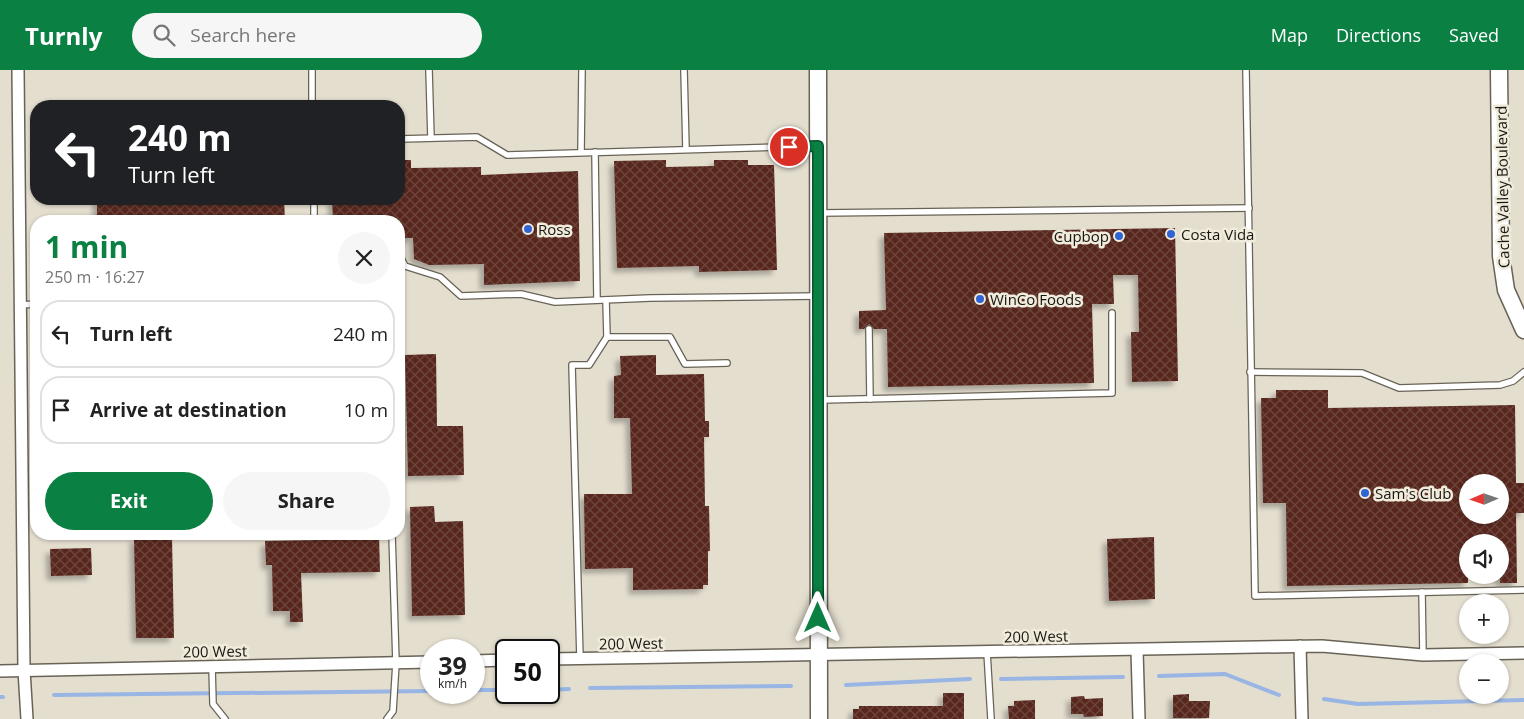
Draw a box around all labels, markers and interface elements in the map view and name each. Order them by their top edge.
search box [132,13,482,58]
text: Turnly [25,19,102,52]
icon: search [150,21,178,49]
text: Search here [190,22,296,48]
text: Map [1271,23,1308,47]
text: Directions [1336,23,1421,47]
text: Saved [1449,23,1499,47]
street label: Cache Valley Boulevard [1491,106,1513,268]
text: 240 m [128,114,232,161]
icon: left [45,120,110,185]
pin [768,126,810,168]
icon: arrive [775,133,803,161]
text: Turn left [128,159,215,189]
place label: Ross [538,219,571,239]
marker: Ross [522,223,534,235]
place label: Costa Vida [1181,224,1254,244]
text: 1 min [45,226,128,267]
place label: Cupbop [1054,226,1109,246]
marker: Costa Vida [1165,228,1177,240]
marker: Cupbop [1113,230,1125,242]
button: close [338,232,390,284]
text: 250 m · 16:27 [45,266,145,288]
place label: WinCo Foods [990,289,1081,309]
marker: WinCo Foods [974,293,986,305]
icon: left [47,320,75,348]
text: Turn left [90,321,172,347]
text: 240 m [333,321,388,347]
icon: arrive [47,396,75,424]
text: Arrive at destination [90,397,287,423]
text: 10 m [344,397,388,423]
button: Exit [45,472,213,530]
button: Share [223,472,390,530]
north arrow [1459,474,1509,524]
map controls [1459,474,1509,704]
place label: Sam's Club [1375,483,1451,503]
marker: Sam's Club [1359,487,1371,499]
button: sound [1459,534,1509,584]
position arrow [791,591,843,643]
button: + [1459,594,1509,644]
street label: 200 West [1004,625,1068,647]
street label: 200 West [599,632,663,654]
speed limit sign: 50 [495,639,560,704]
street label: 200 West [183,640,247,662]
text: 39 [438,648,467,682]
button: − [1459,654,1509,704]
text: km/h [438,675,467,692]

